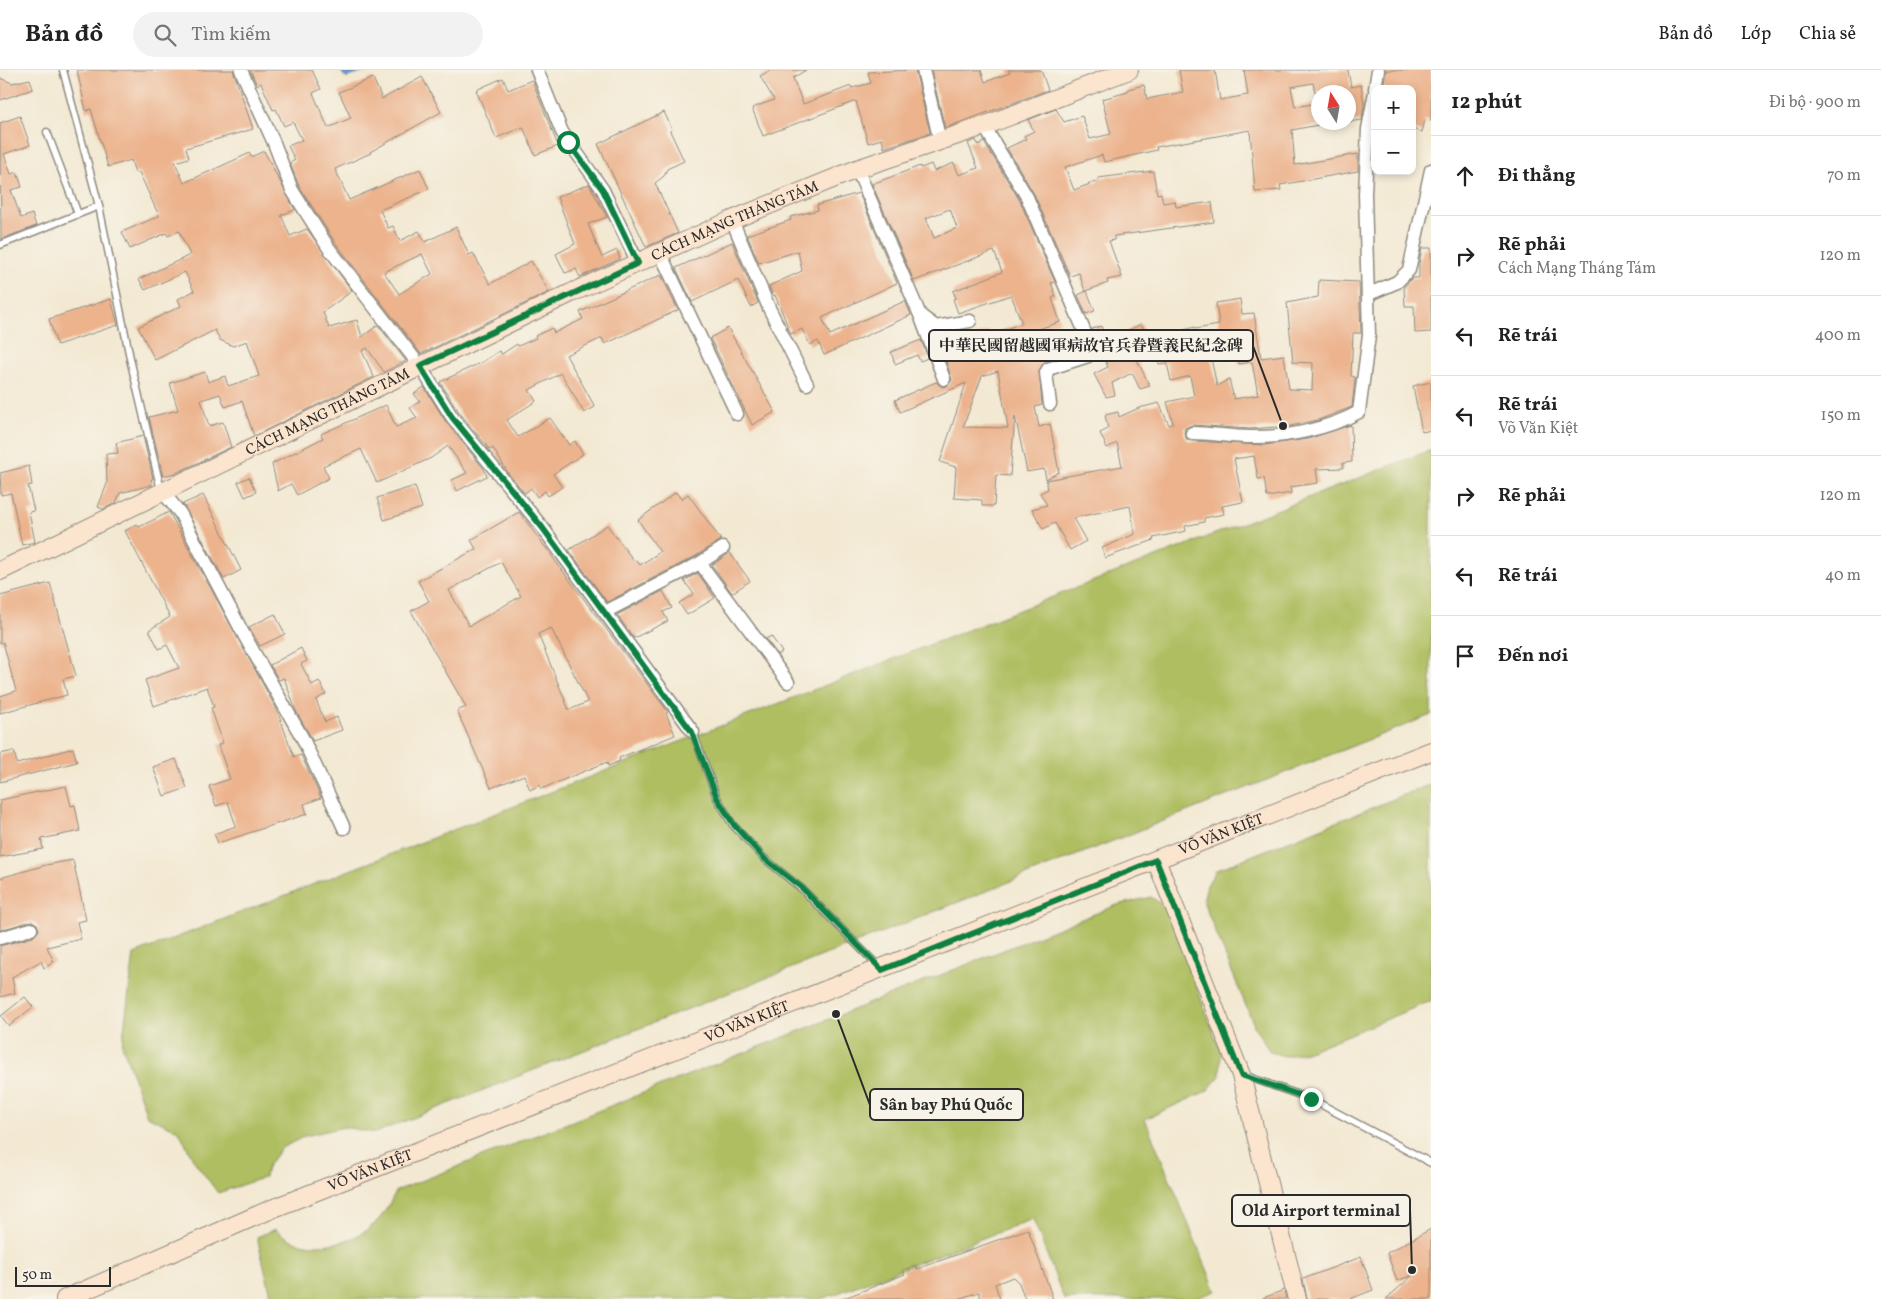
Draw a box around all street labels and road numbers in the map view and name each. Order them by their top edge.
street label: CÁCH MẠNG THÁNG TÁM [648,177,822,267]
street label: CÁCH MẠNG THÁNG TÁM [242,364,414,462]
street label: VÕ VĂN KIỆT [1176,809,1267,862]
street label: VÕ VĂN KIỆT [702,996,793,1049]
street label: VÕ VĂN KIỆT [325,1145,416,1198]

